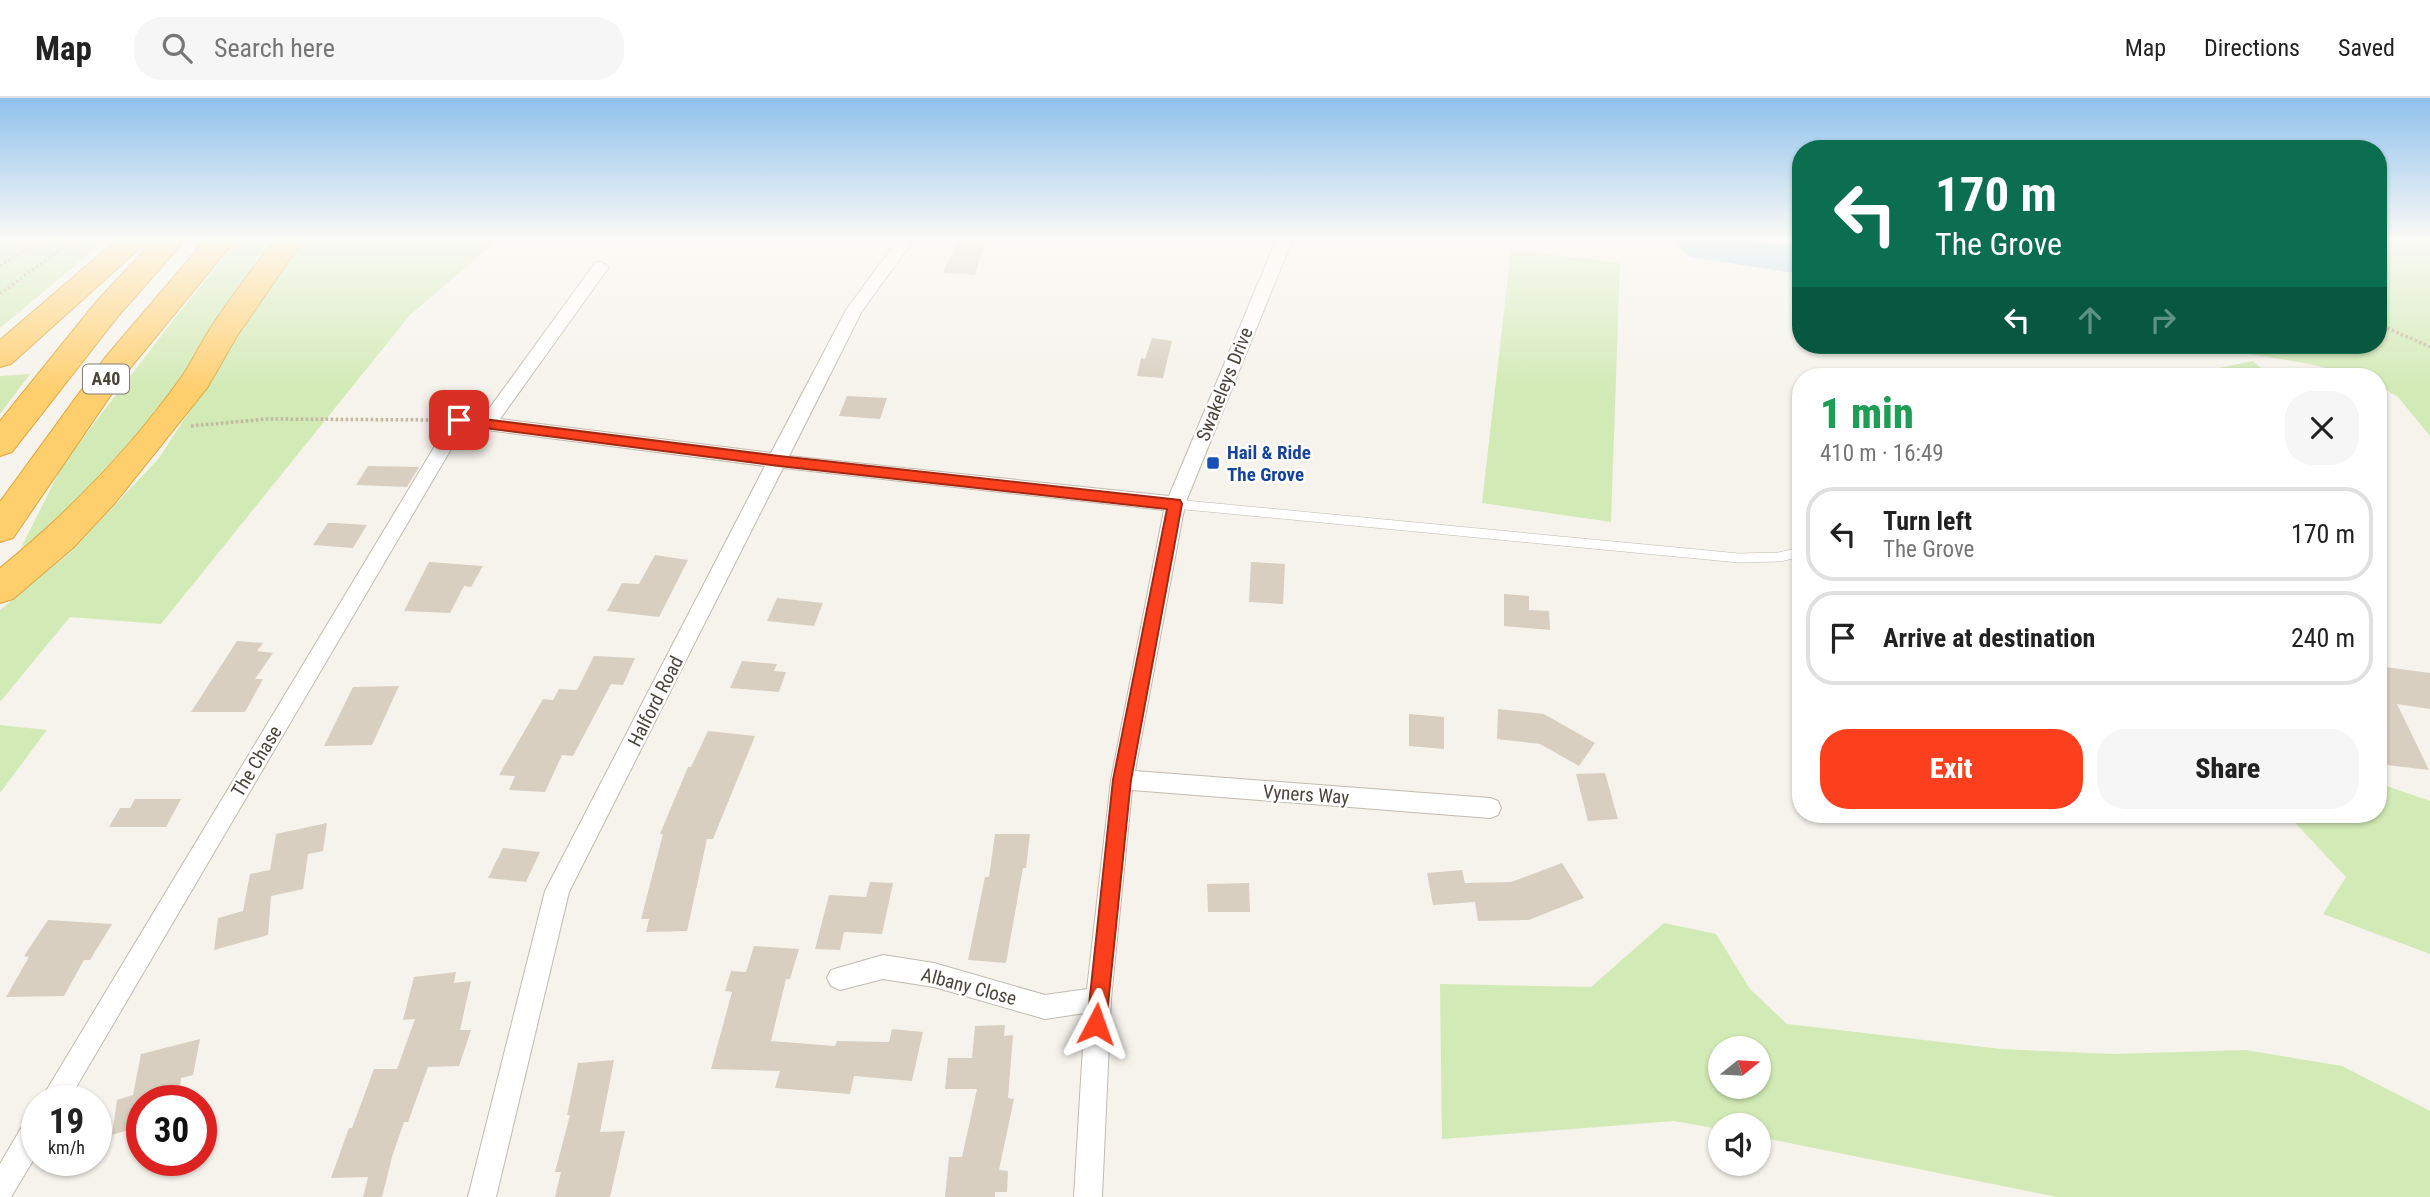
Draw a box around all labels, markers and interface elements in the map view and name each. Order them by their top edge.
search box [134,17,624,80]
text: Map [35,29,92,68]
icon: search [158,29,196,67]
text: Search here [214,33,335,63]
text: Map [2125,34,2166,62]
text: Directions [2204,34,2300,62]
text: Saved [2338,34,2395,62]
text: 170 m [1935,166,2057,223]
icon: left [1820,168,1911,259]
text: The Grove [1935,225,2062,263]
icon: left [1998,301,2036,339]
icon: ahead [2071,301,2109,339]
icon: right [2144,301,2182,339]
street label: Swakeleys Drive [1191,324,1258,444]
road number: A40 [83,365,129,394]
text: 1 min [1820,389,1914,438]
pin [429,390,489,450]
button: close [2285,391,2359,465]
icon: arrive [440,401,478,439]
text: 410 m · 16:49 [1820,440,1944,467]
place label: Hail & Ride The Grove [1227,441,1311,486]
marker: Hail & Ride The Grove [1205,455,1221,471]
text: Turn left [1883,506,1972,536]
icon: left [1824,515,1862,553]
text: 170 m [2291,519,2355,549]
text: The Grove [1883,536,1974,563]
icon: arrive [1824,619,1862,657]
text: Arrive at destination [1883,623,2095,653]
text: 240 m [2291,623,2355,653]
street label: Halford Road [623,652,688,750]
street label: The Chase [226,721,287,801]
button: Exit [1820,729,2083,809]
button: Share [2097,729,2359,809]
street label: Vyners Way [1262,780,1350,809]
street label: Albany Close [919,963,1019,1010]
position arrow [1059,987,1133,1061]
north arrow [1708,1036,1771,1099]
map controls [1708,1036,1771,1176]
speed limit sign: 30 [126,1085,217,1176]
text: 19 [49,1101,84,1142]
button: sound [1708,1113,1771,1176]
text: km/h [48,1137,85,1158]

